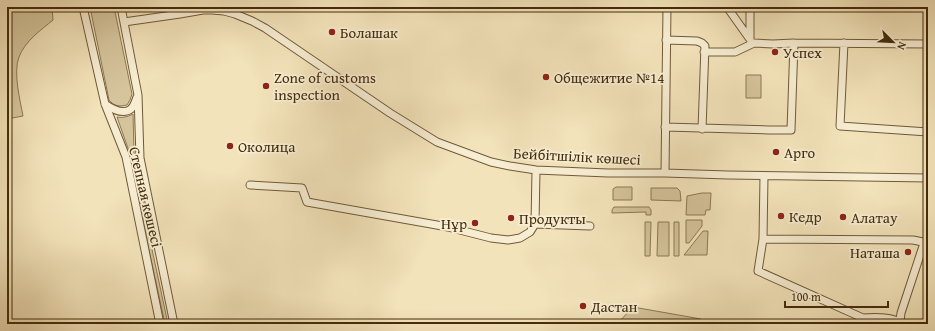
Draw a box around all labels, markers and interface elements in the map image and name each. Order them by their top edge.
place label: Болашак [340,22,398,43]
north arrow [873,22,913,62]
marker: Болашак [327,27,337,37]
text: N [893,39,911,53]
place label: Успех [783,42,822,63]
marker: Успех [770,47,780,57]
place label: Zone of customs inspection [274,67,376,105]
place label: Общежитие №14 [554,67,664,88]
marker: Общежитие №14 [541,72,551,82]
marker: Zone of customs inspection [261,81,271,91]
place label: Околица [238,136,296,157]
marker: Околица [225,141,235,151]
street label: Бейбітшілік көшесі [513,142,641,170]
place label: Арго [784,142,816,163]
street label: Степная көшесі [124,145,168,249]
marker: Арго [771,147,781,157]
place label: Кедр [789,206,822,227]
place label: Алатау [851,207,898,228]
place label: Продукты [519,208,586,229]
marker: Кедр [776,211,786,221]
marker: Алатау [838,212,848,222]
place label: Нұр [441,213,467,234]
marker: Продукты [506,213,516,223]
marker: Нұр [470,218,480,228]
place label: Наташа [850,242,901,263]
marker: Наташа [903,247,913,257]
scale bar [785,283,888,309]
text: 100 m [791,288,821,305]
place label: Дастан [590,296,638,317]
marker: Дастан [578,301,588,311]

